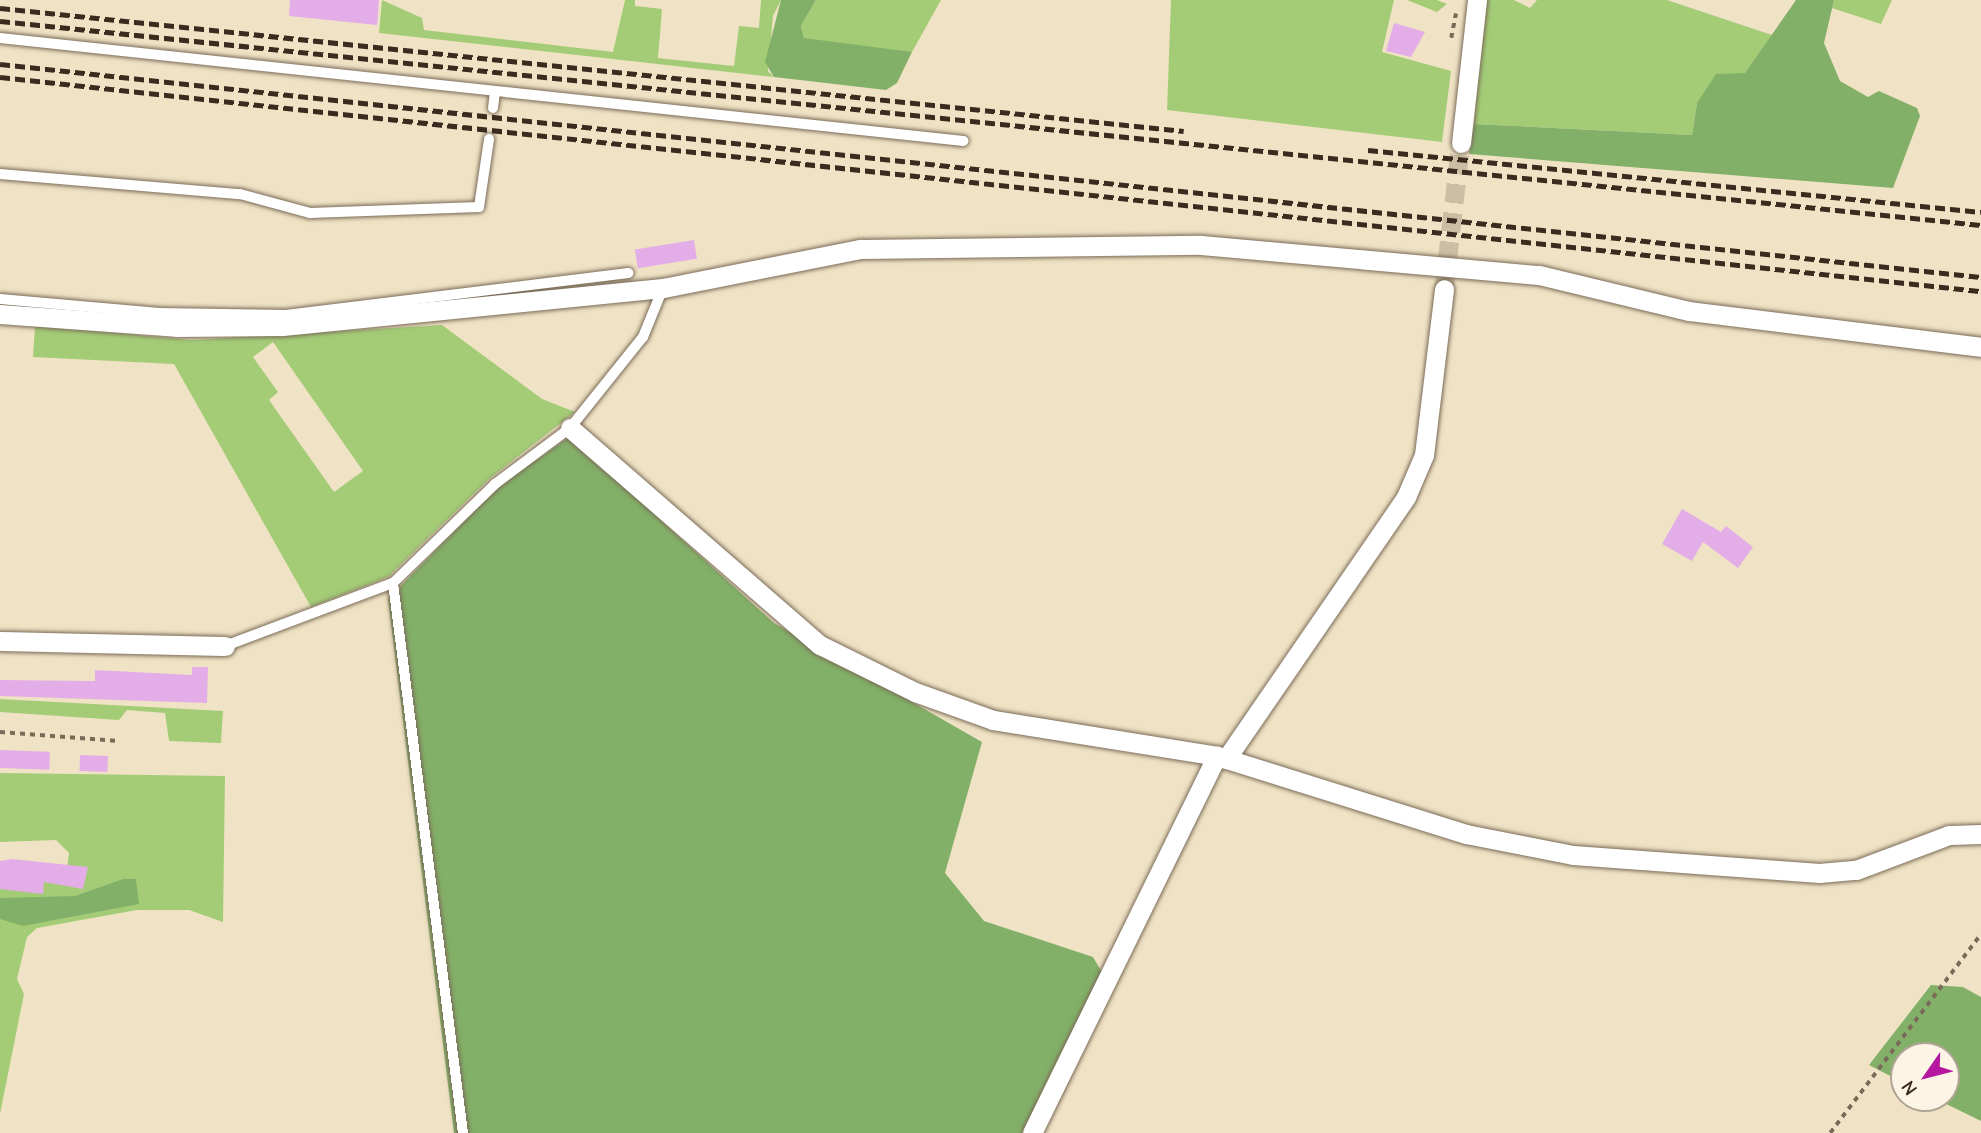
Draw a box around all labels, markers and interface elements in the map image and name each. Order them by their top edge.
north arrow [1890,1042,1960,1112]
text: N [1897,1077,1922,1099]

